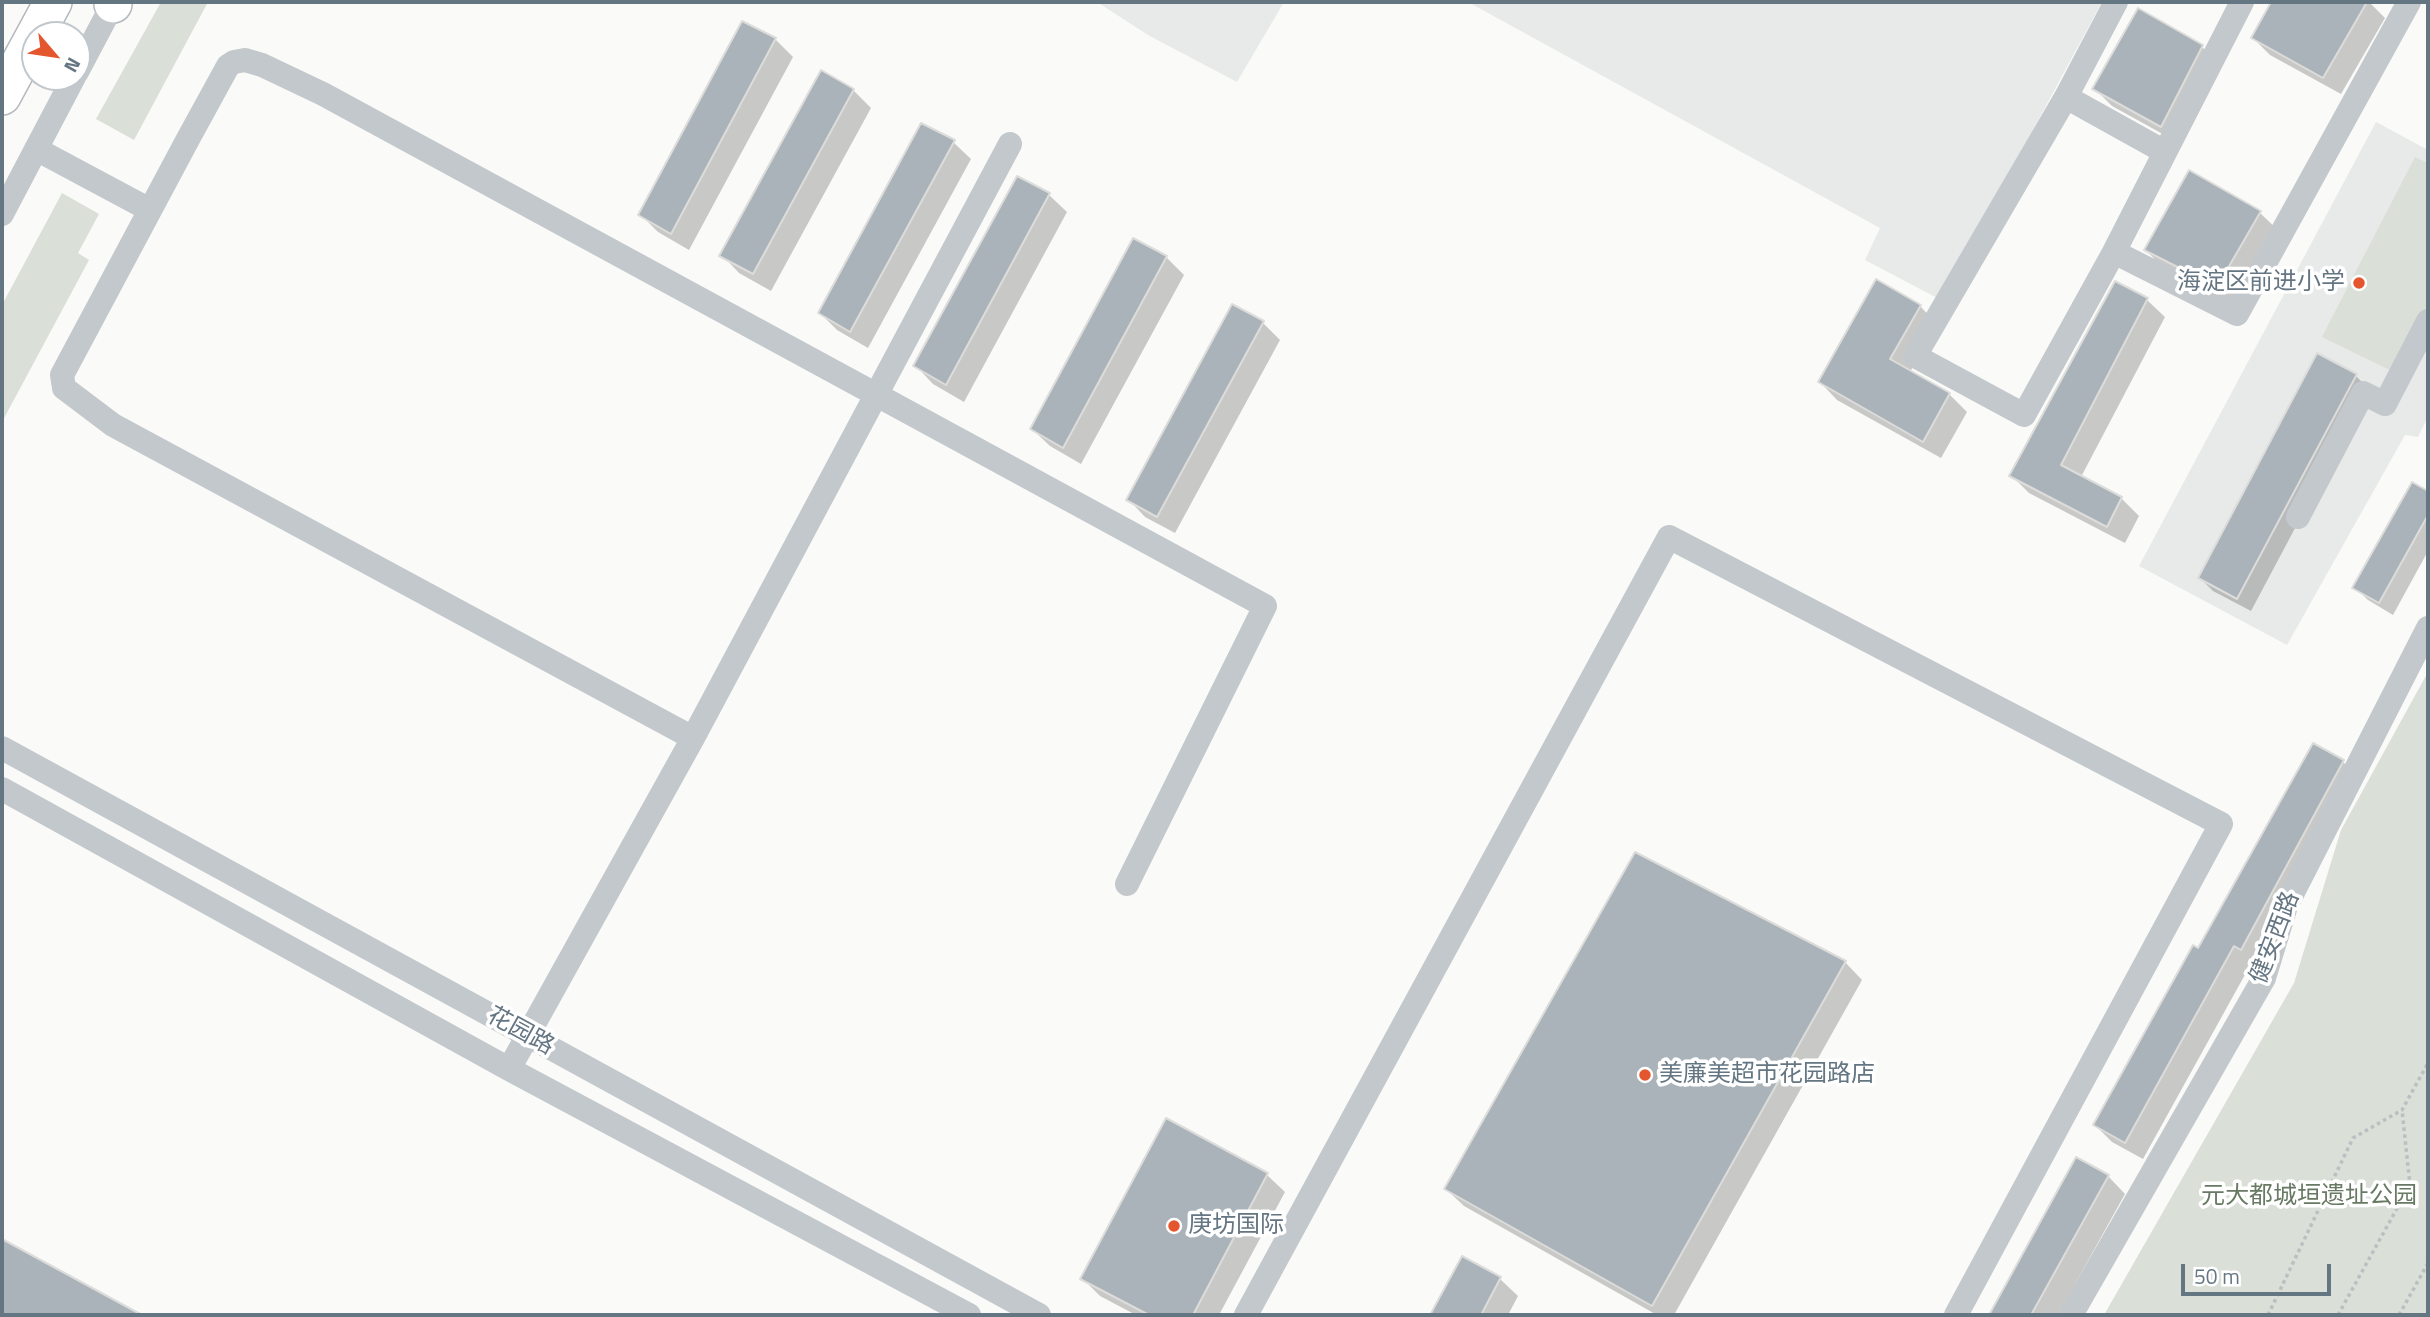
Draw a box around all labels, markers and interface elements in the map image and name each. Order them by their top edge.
north arrow [21,21,91,91]
text: N [57,53,89,78]
place label: 海淀区前进小学 [2177,269,2345,297]
marker: 海淀区前进小学 [2351,275,2367,291]
street label: 健安西路 [2245,888,2307,988]
street label: 花园路 [482,1002,558,1062]
place label: 美廉美超市花园路店 [1659,1061,1875,1089]
marker: 美廉美超市花园路店 [1637,1067,1653,1083]
park label: 元大都城垣遗址公园 [2201,1183,2417,1211]
place label: 庚坊国际 [1188,1212,1284,1240]
marker: 庚坊国际 [1166,1218,1182,1234]
scale bar [2185,1250,2336,1294]
text: 50 m [2194,1260,2240,1292]

